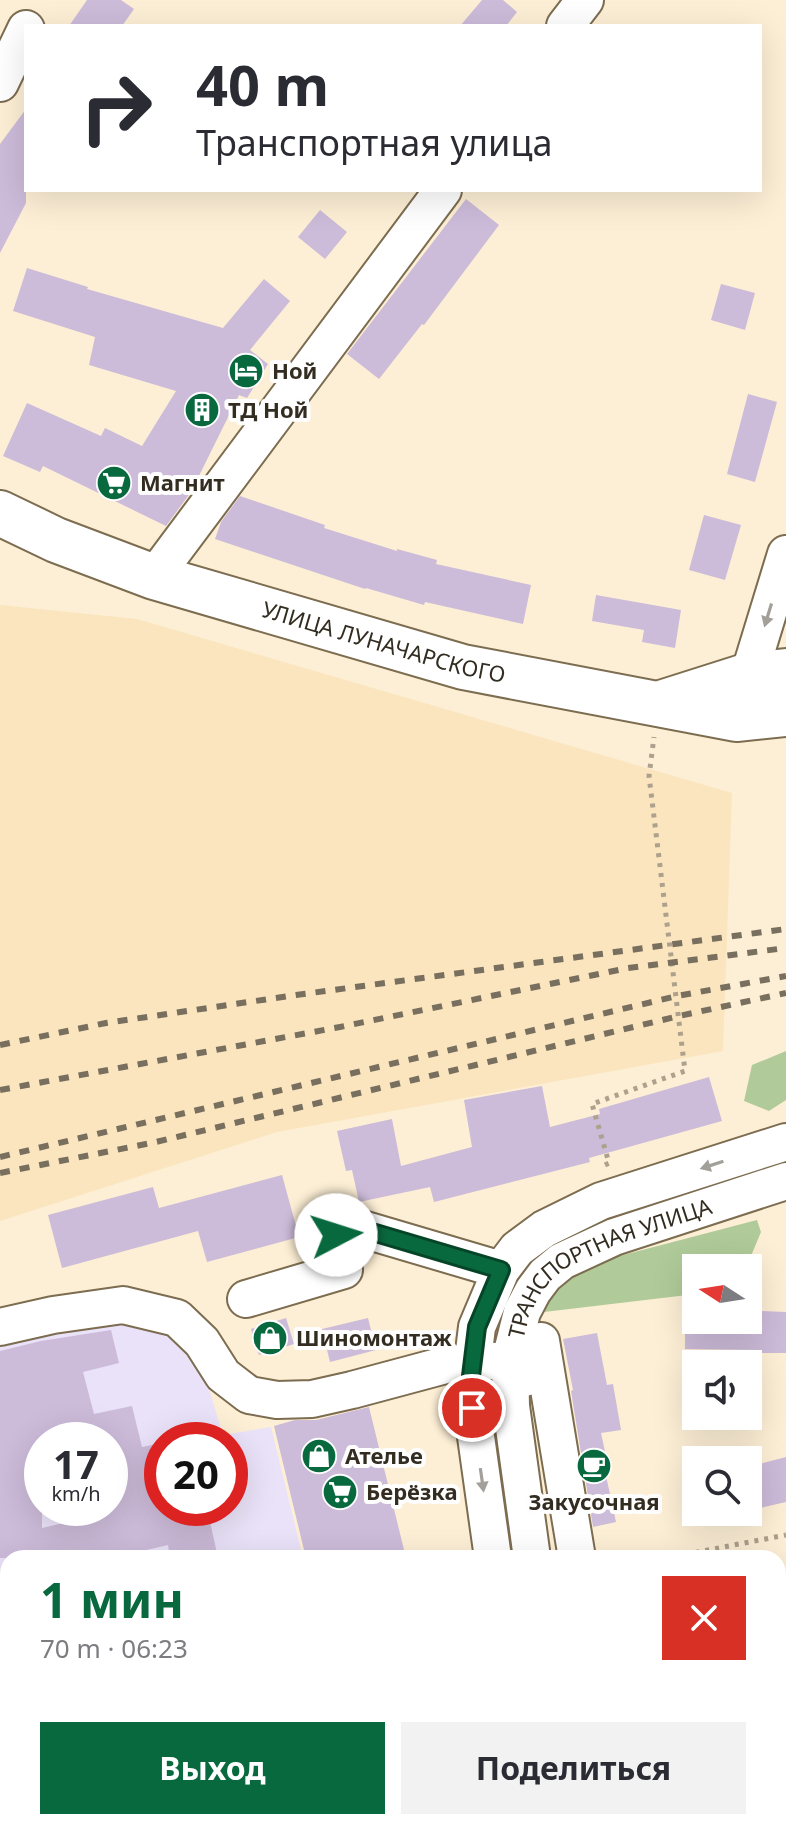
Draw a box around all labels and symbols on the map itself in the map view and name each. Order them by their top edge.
hotel icon: Ной [227,352,265,390]
place label: Ной [272,355,317,385]
building icon: ТД Ной [183,391,221,429]
place label: ТД Ной [228,394,308,424]
supermarket icon: Магнит [95,464,133,502]
place label: Магнит [140,467,225,497]
street label: УЛИЦА ЛУНАЧАРСКОГО [259,593,508,689]
one-way arrow [761,603,773,627]
one-way arrow [699,1160,723,1172]
street label: ТРАНСПОРТНАЯ УЛИЦА [500,1190,716,1341]
position arrow [294,1193,378,1277]
north arrow [682,1254,762,1334]
shop icon: Шиномонтаж [251,1319,289,1357]
place label: Шиномонтаж [296,1322,452,1352]
pin [438,1374,506,1442]
speed limit sign: 20 [144,1422,248,1526]
shop icon: Ателье [300,1437,338,1475]
place label: Ателье [345,1440,423,1470]
cafe icon: Закусочная [575,1447,613,1485]
one-way arrow [476,1468,489,1493]
supermarket icon: Берёзка [321,1473,359,1511]
place label: Берёзка [366,1476,458,1506]
place label: Закусочная [528,1486,660,1516]

